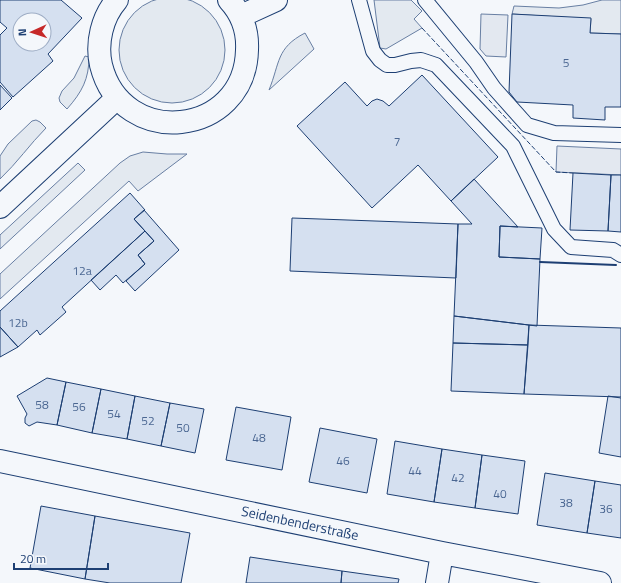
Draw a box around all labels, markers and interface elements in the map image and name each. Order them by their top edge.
north arrow [12,12,52,52]
text: N [14,28,30,37]
house number: 5 [563,53,570,72]
house number: 7 [394,132,400,151]
house number: 12a [72,261,92,280]
house number: 12b [8,313,28,332]
house number: 58 [35,395,49,414]
house number: 56 [72,397,86,416]
house number: 54 [107,404,121,423]
house number: 52 [141,411,155,430]
house number: 50 [176,418,190,437]
house number: 48 [252,428,266,447]
house number: 46 [336,451,350,470]
house number: 44 [408,461,422,480]
house number: 42 [451,468,465,487]
house number: 40 [493,484,507,503]
house number: 38 [559,493,573,512]
house number: 36 [599,499,613,518]
street label: Seidenbenderstraße [240,500,361,545]
scale bar [14,545,108,571]
text: 20 m [20,549,46,568]

